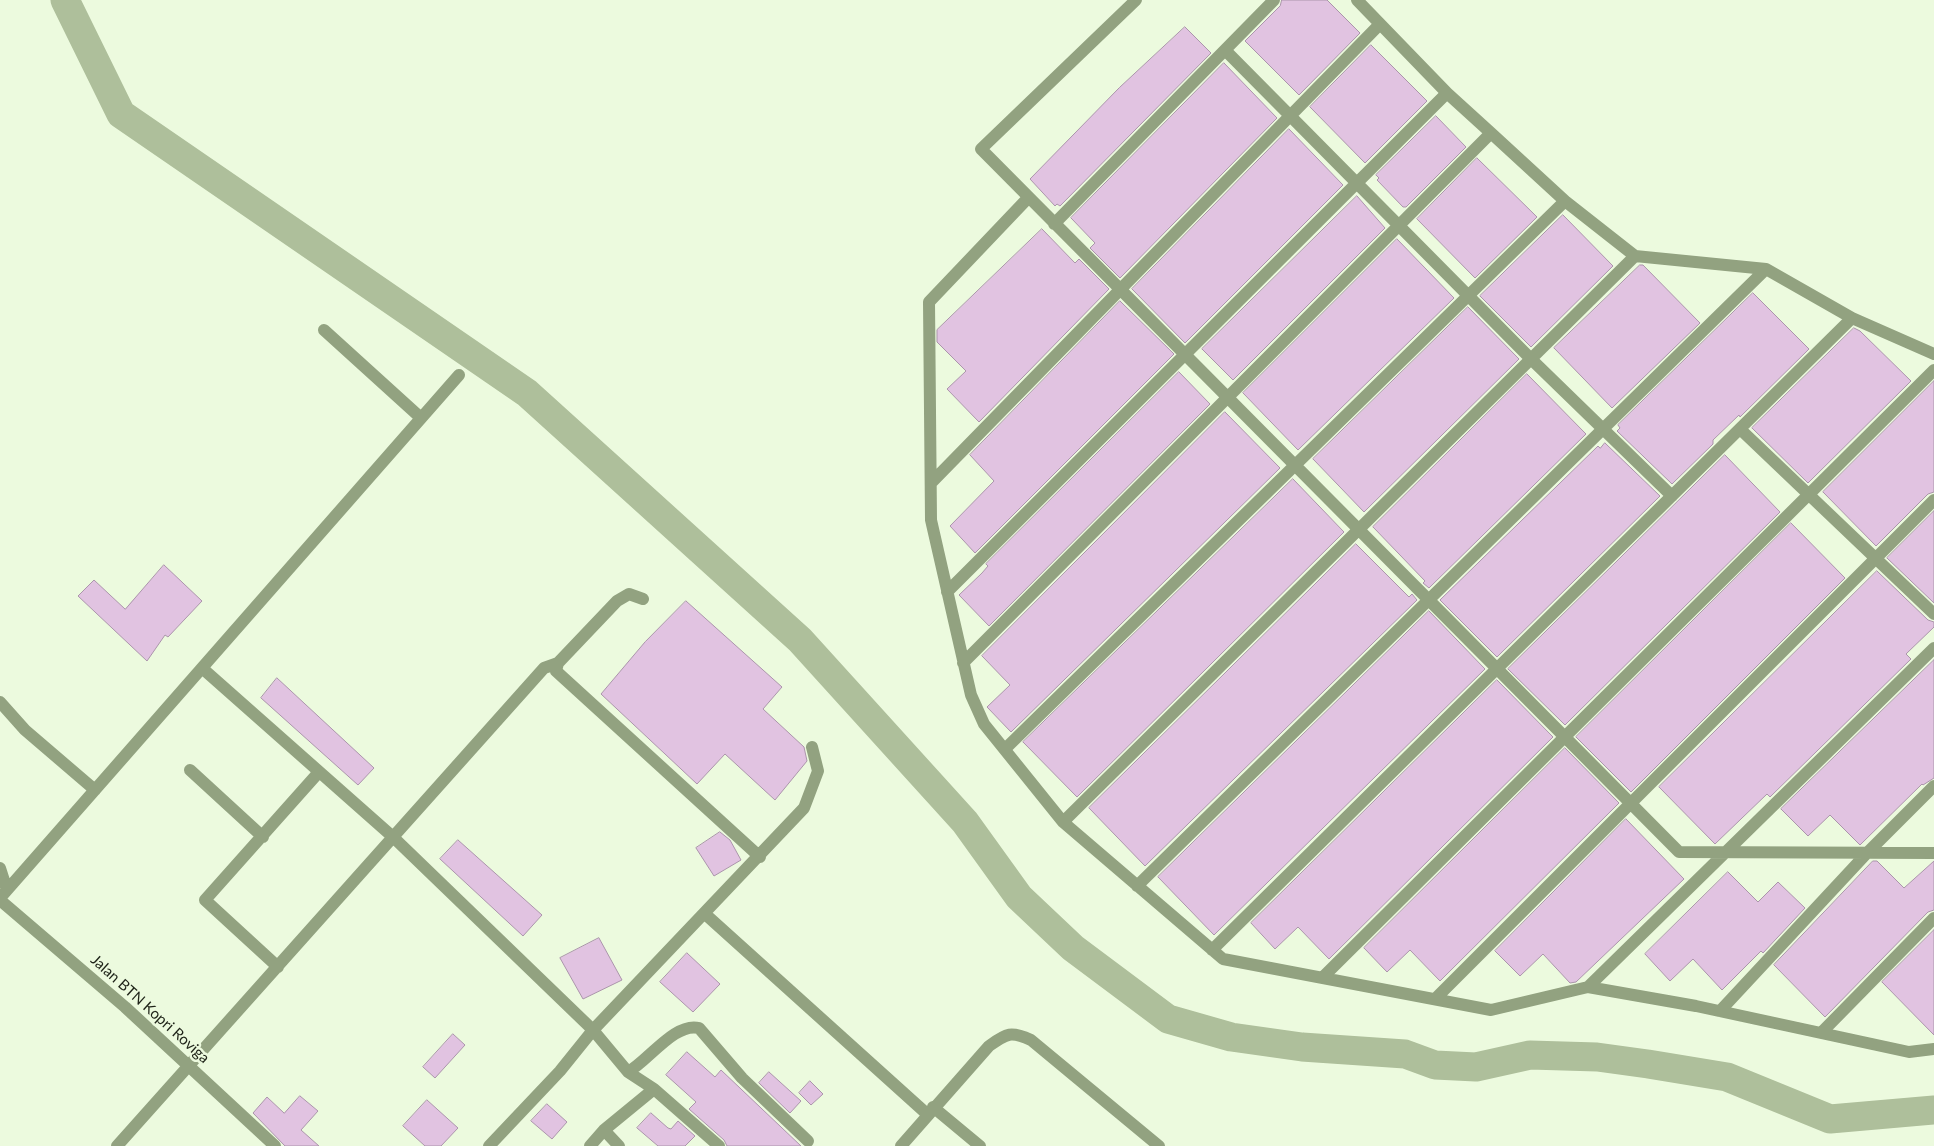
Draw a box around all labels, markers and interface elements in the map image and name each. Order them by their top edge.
street label: Jalan BTN Kopri Roviga [87,951,213,1067]

